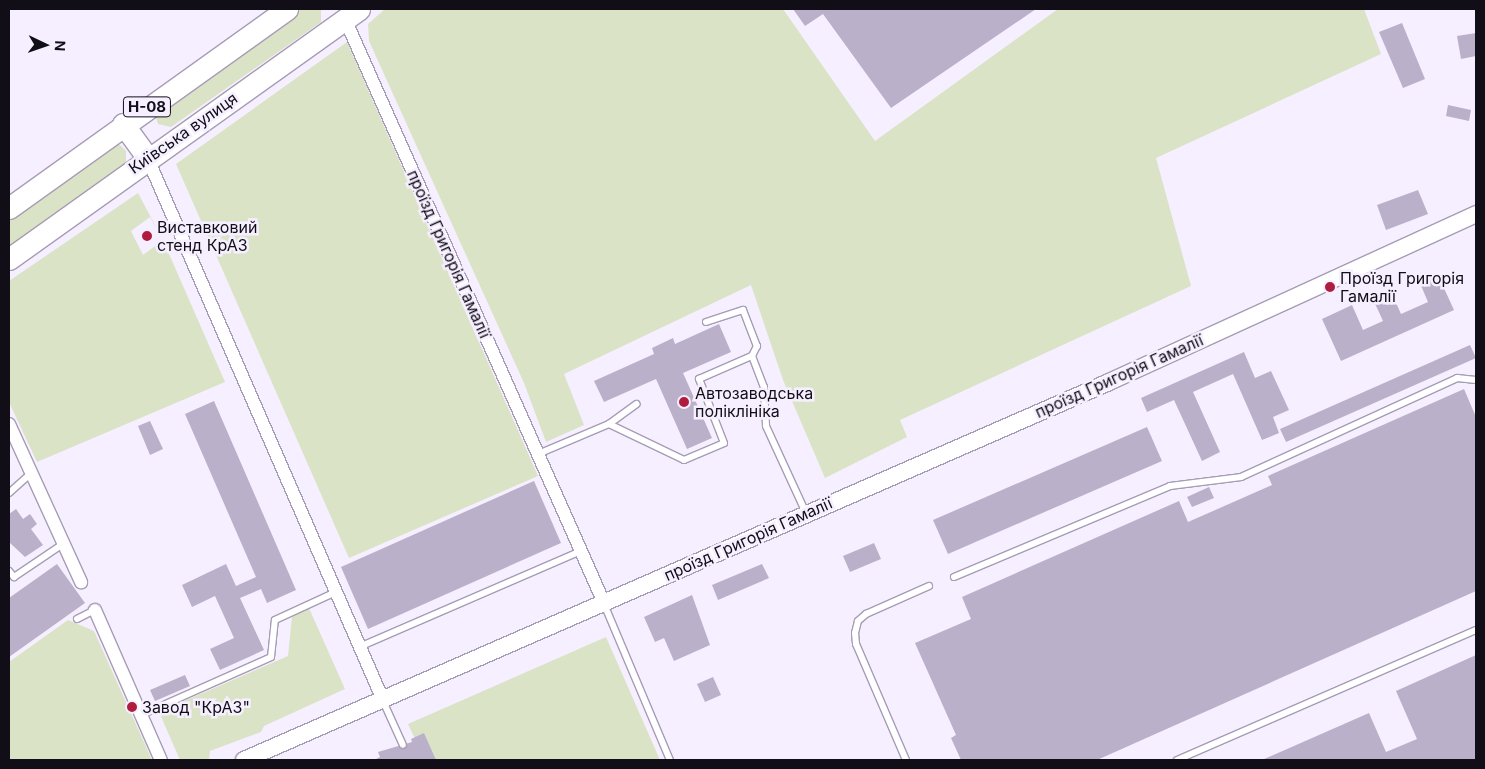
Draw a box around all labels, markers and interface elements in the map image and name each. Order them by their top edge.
north arrow [20,20,70,70]
text: N [52,40,69,52]
street label: Київська вулиця [125,88,241,178]
road number: Н-08 [122,94,172,120]
street label: проїзд Григорія Гамалії [403,167,495,341]
place label: Виставковий стенд КрАЗ [157,217,257,255]
marker: Виставковий стенд КрАЗ [141,230,153,242]
place label: Проїзд Григорія Гамалії [1340,268,1464,306]
marker: Проїзд Григорія Гамалії [1324,281,1336,293]
street label: проїзд Григорія Гамалії [1032,330,1206,422]
place label: Автозаводська поліклініка [695,383,813,421]
marker: Автозаводська поліклініка [677,395,691,409]
street label: проїзд Григорія Гамалії [661,493,835,585]
place label: Завод "КрАЗ" [142,697,250,717]
marker: Завод "КрАЗ" [126,701,138,713]

